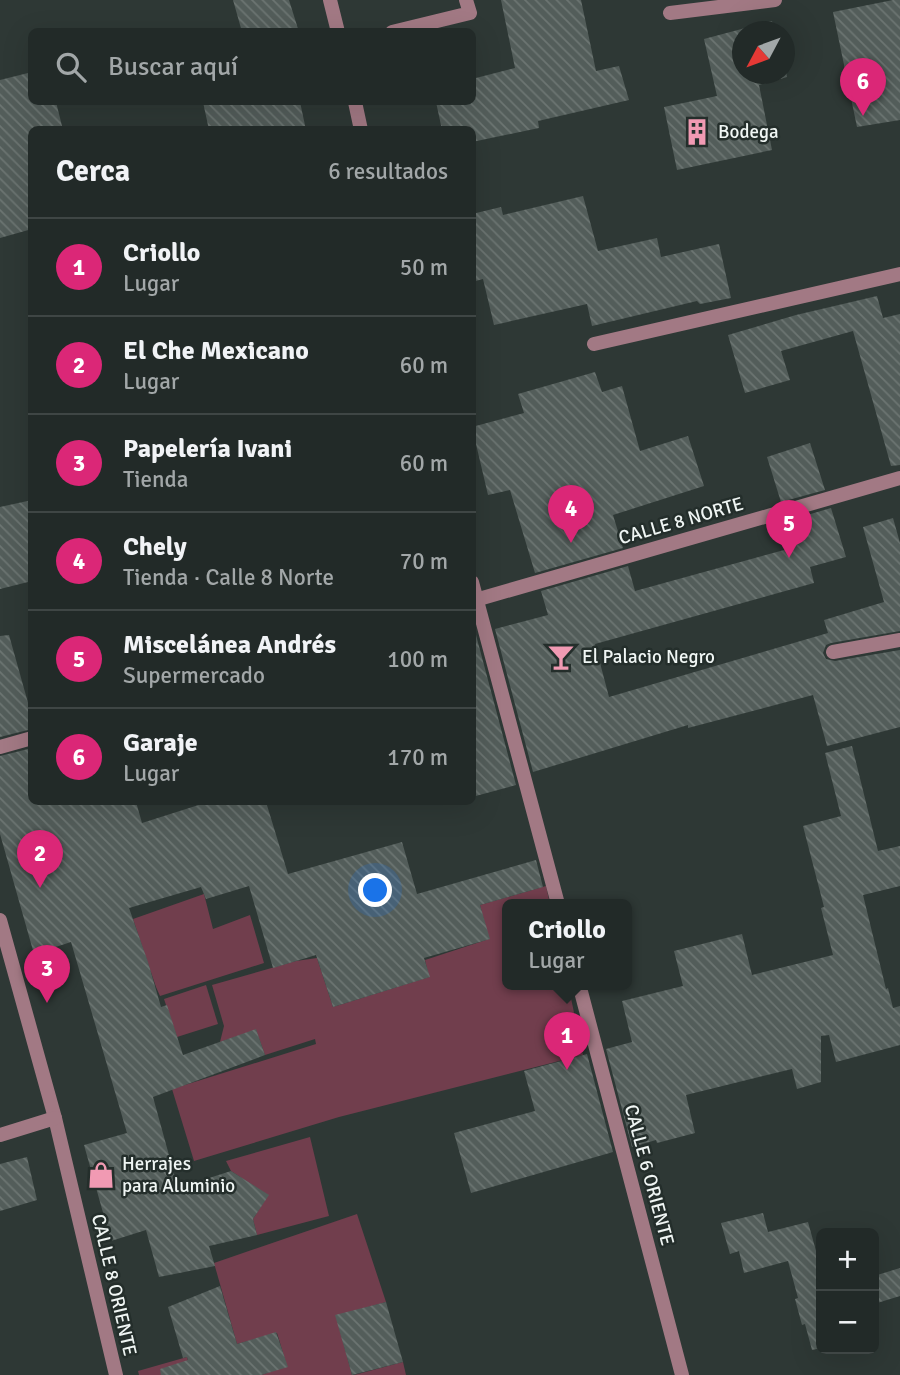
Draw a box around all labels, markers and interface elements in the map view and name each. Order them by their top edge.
north arrow [732,21,795,84]
search box [28,28,476,105]
icon: search [52,48,90,86]
text: Buscar aquí [108,51,238,83]
pin: 6 [840,58,886,116]
building icon: Bodega [682,117,712,147]
place label: Bodega [718,120,779,144]
text: Cerca [56,153,130,190]
text: 6 resultados [328,157,448,186]
text: Criollo [123,237,200,269]
text: 1 [73,253,85,282]
text: 50 m [400,253,448,282]
text: Lugar [123,269,179,298]
text: El Che Mexicano [123,335,309,367]
text: 2 [73,351,85,380]
text: 60 m [400,351,448,380]
text: Lugar [123,367,179,396]
text: Papelería Ivani [123,433,292,465]
text: 3 [73,449,85,478]
text: 60 m [400,449,448,478]
text: Tienda [123,465,188,494]
pin: 4 [548,485,594,543]
street label: CALLE 8 NORTE [616,492,746,550]
pin: 5 [766,500,812,558]
text: Chely [123,531,187,563]
text: 4 [73,547,85,576]
text: 70 m [400,547,448,576]
text: Tienda · Calle 8 Norte [123,563,334,592]
text: Miscelánea Andrés [123,629,336,661]
bar icon: El Palacio Negro [546,642,576,672]
text: 5 [73,645,85,674]
text: 100 m [387,645,448,674]
place label: El Palacio Negro [582,645,715,669]
text: Supermercado [123,661,265,690]
text: Garaje [123,727,198,759]
text: 6 [73,743,85,772]
text: 170 m [387,743,448,772]
text: Lugar [123,759,179,788]
pin: 2 [17,830,63,888]
your location [358,873,392,907]
popup [502,899,632,990]
text: Criollo [528,914,606,946]
pin: 3 [24,945,70,1003]
text: Lugar [528,946,585,975]
pin: 1 [544,1012,590,1070]
street label: CALLE 6 ORIENTE [619,1102,679,1248]
place label: Herrajes para Aluminio [122,1152,235,1198]
shop icon: Herrajes para Aluminio [86,1160,116,1190]
street label: CALLE 8 ORIENTE [86,1212,142,1358]
map controls [816,1228,879,1354]
button: + [816,1228,879,1291]
button: − [816,1291,879,1354]

